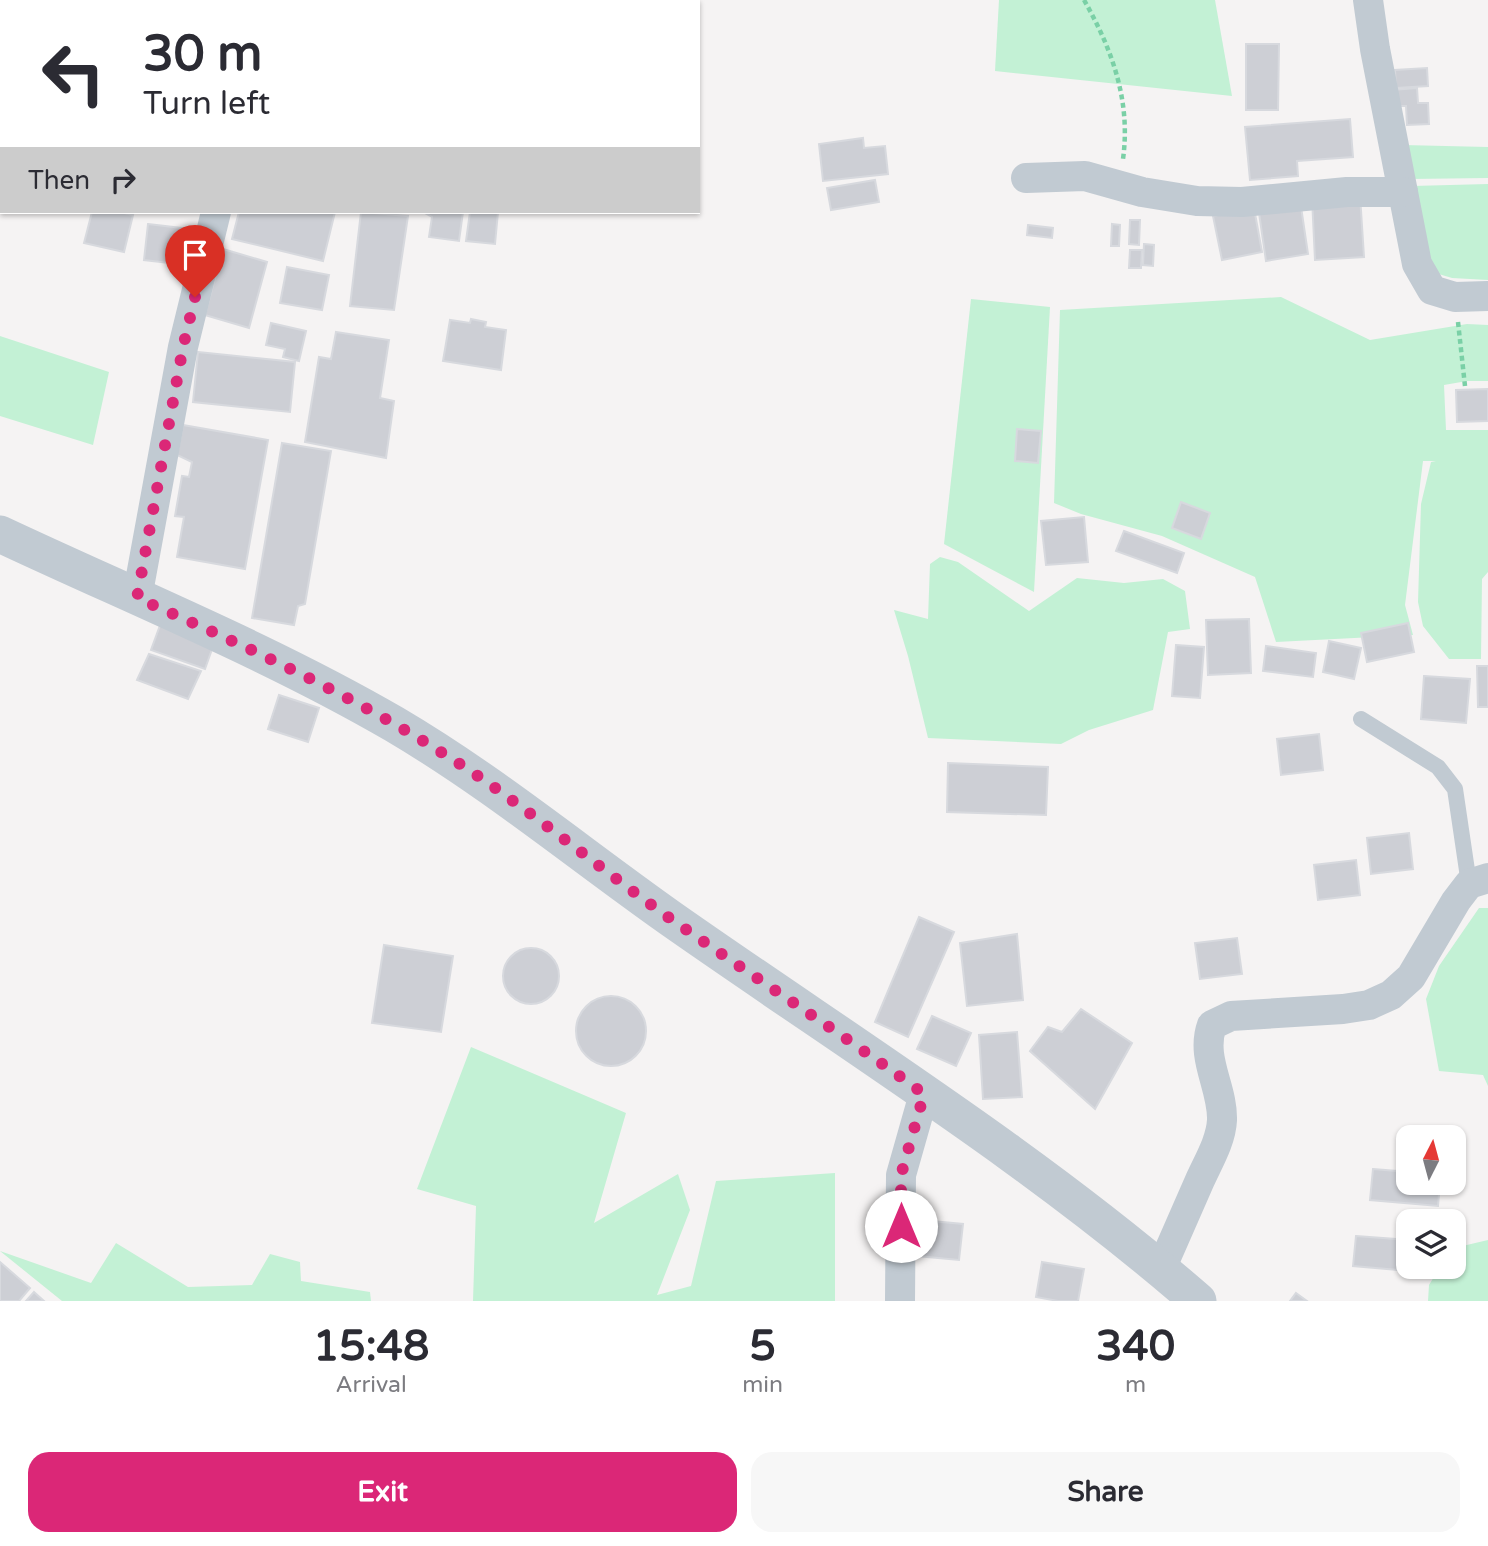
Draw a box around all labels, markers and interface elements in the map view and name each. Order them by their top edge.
text: 30 m [143,25,262,84]
icon: left [28,28,119,119]
text: Turn left [143,85,270,123]
icon: right [104,161,142,199]
text: Then [28,165,90,196]
pin [165,225,225,297]
icon: arrive [176,236,214,274]
north arrow [1396,1125,1466,1195]
map controls [1396,1125,1466,1279]
position arrow [864,1189,938,1263]
button: layers [1396,1209,1466,1279]
text: 15:48 [313,1321,429,1372]
text: 5 [749,1321,776,1372]
text: 340 [1096,1321,1175,1372]
text: Arrival [336,1371,407,1399]
text: min [742,1371,783,1399]
text: m [1125,1371,1146,1399]
button: Exit [28,1452,737,1532]
button: Share [751,1452,1460,1532]

